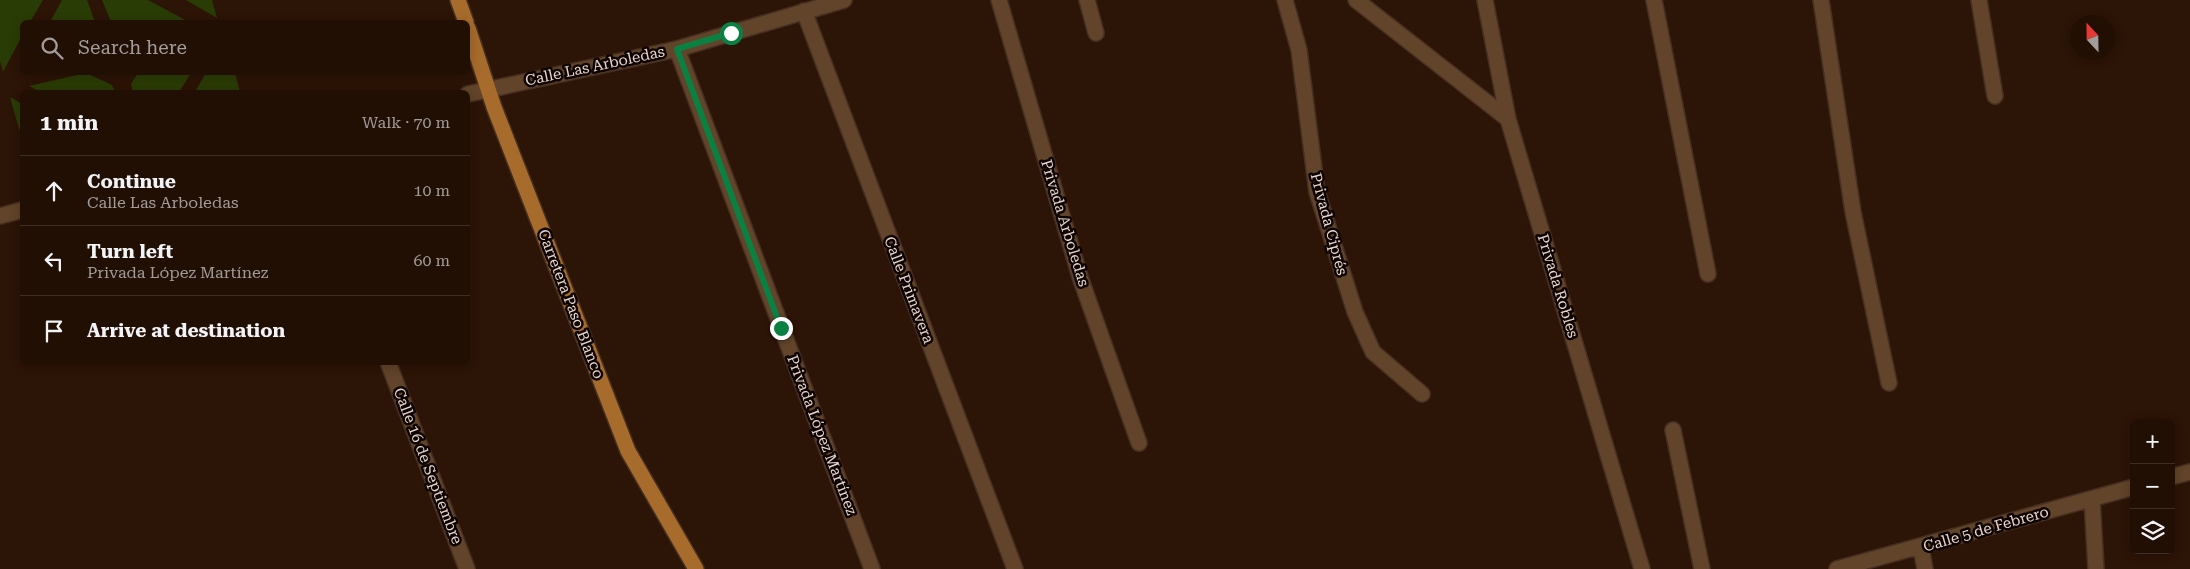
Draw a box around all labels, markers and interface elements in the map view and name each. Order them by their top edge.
north arrow [2070,15,2115,60]
search box [20,20,470,75]
route start [720,22,743,45]
icon: search [38,34,66,62]
text: Search here [78,36,187,59]
street label: Calle Las Arboledas [524,42,666,90]
text: 1 min [40,111,98,135]
text: Walk · 70 m [362,113,450,132]
street label: Privada Arboledas [1037,157,1093,289]
text: Continue [87,170,176,193]
street label: Privada Ciprés [1307,171,1351,277]
icon: ahead [40,177,68,205]
text: 10 m [413,181,450,200]
text: Calle Las Arboledas [87,193,239,212]
street label: Carretera Paso Blanco [534,227,608,381]
street label: Privada Robles [1534,232,1582,340]
street label: Calle Primavera [880,234,938,346]
text: Turn left [87,240,173,263]
icon: left [40,247,68,275]
text: 60 m [413,251,450,270]
text: Privada López Martínez [87,263,268,282]
icon: arrive [40,317,68,345]
route end [770,317,793,340]
text: Arrive at destination [87,319,285,342]
street label: Privada López Martínez [783,352,861,518]
street label: Calle 16 de Septiembre [390,385,466,547]
map controls [2130,419,2175,554]
button: + [2130,419,2175,464]
button: − [2130,464,2175,509]
street label: Calle 5 de Febrero [1921,502,2051,556]
button: layers [2130,509,2175,554]

